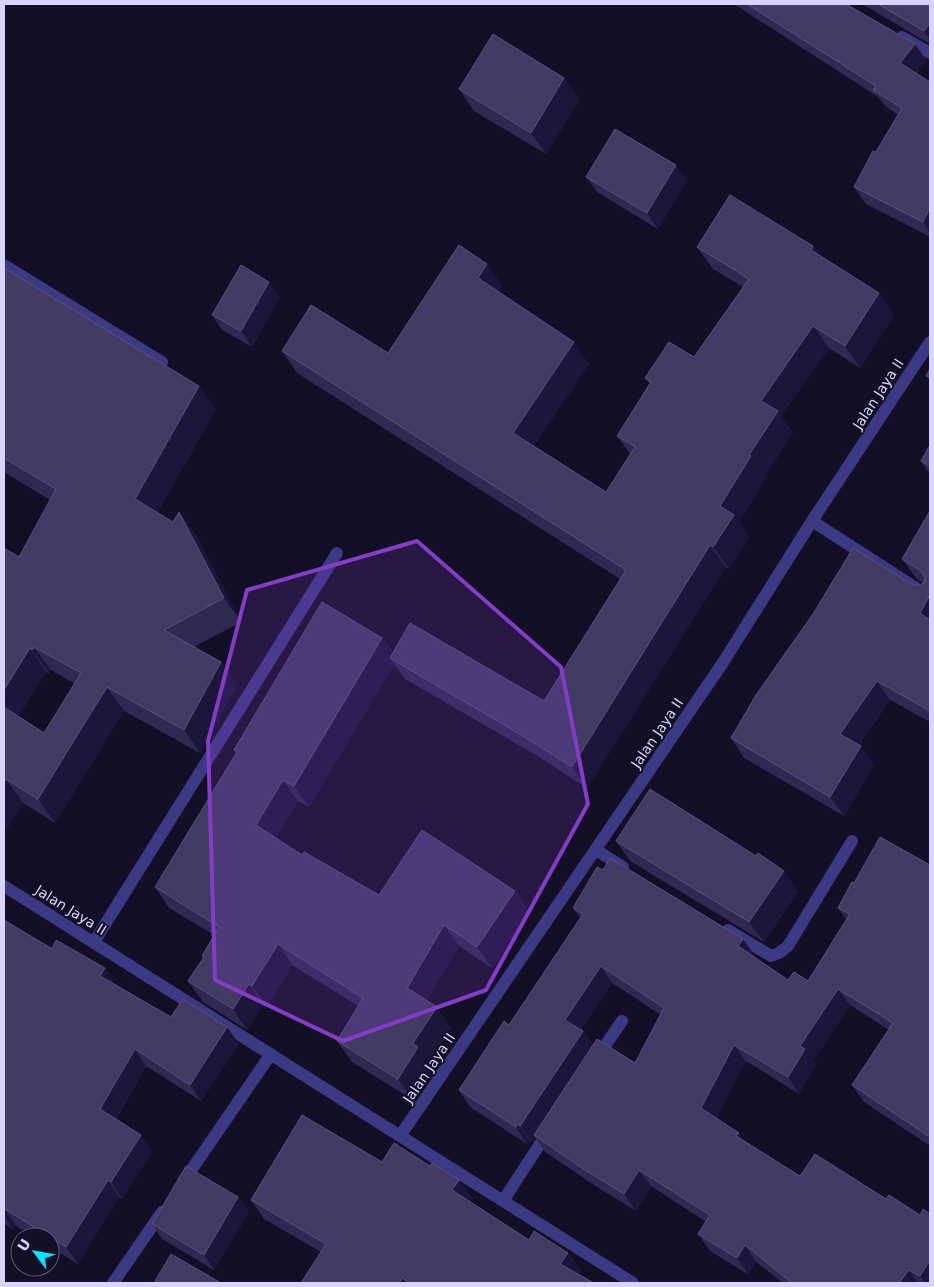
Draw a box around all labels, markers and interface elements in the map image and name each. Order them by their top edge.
street label: Jalan Jaya II [849,356,907,433]
street label: Jalan Jaya II [627,695,686,772]
street label: Jalan Jaya II [32,881,109,938]
street label: Jalan Jaya II [399,1030,458,1107]
north arrow [10,1227,60,1277]
text: U [14,1236,34,1254]

